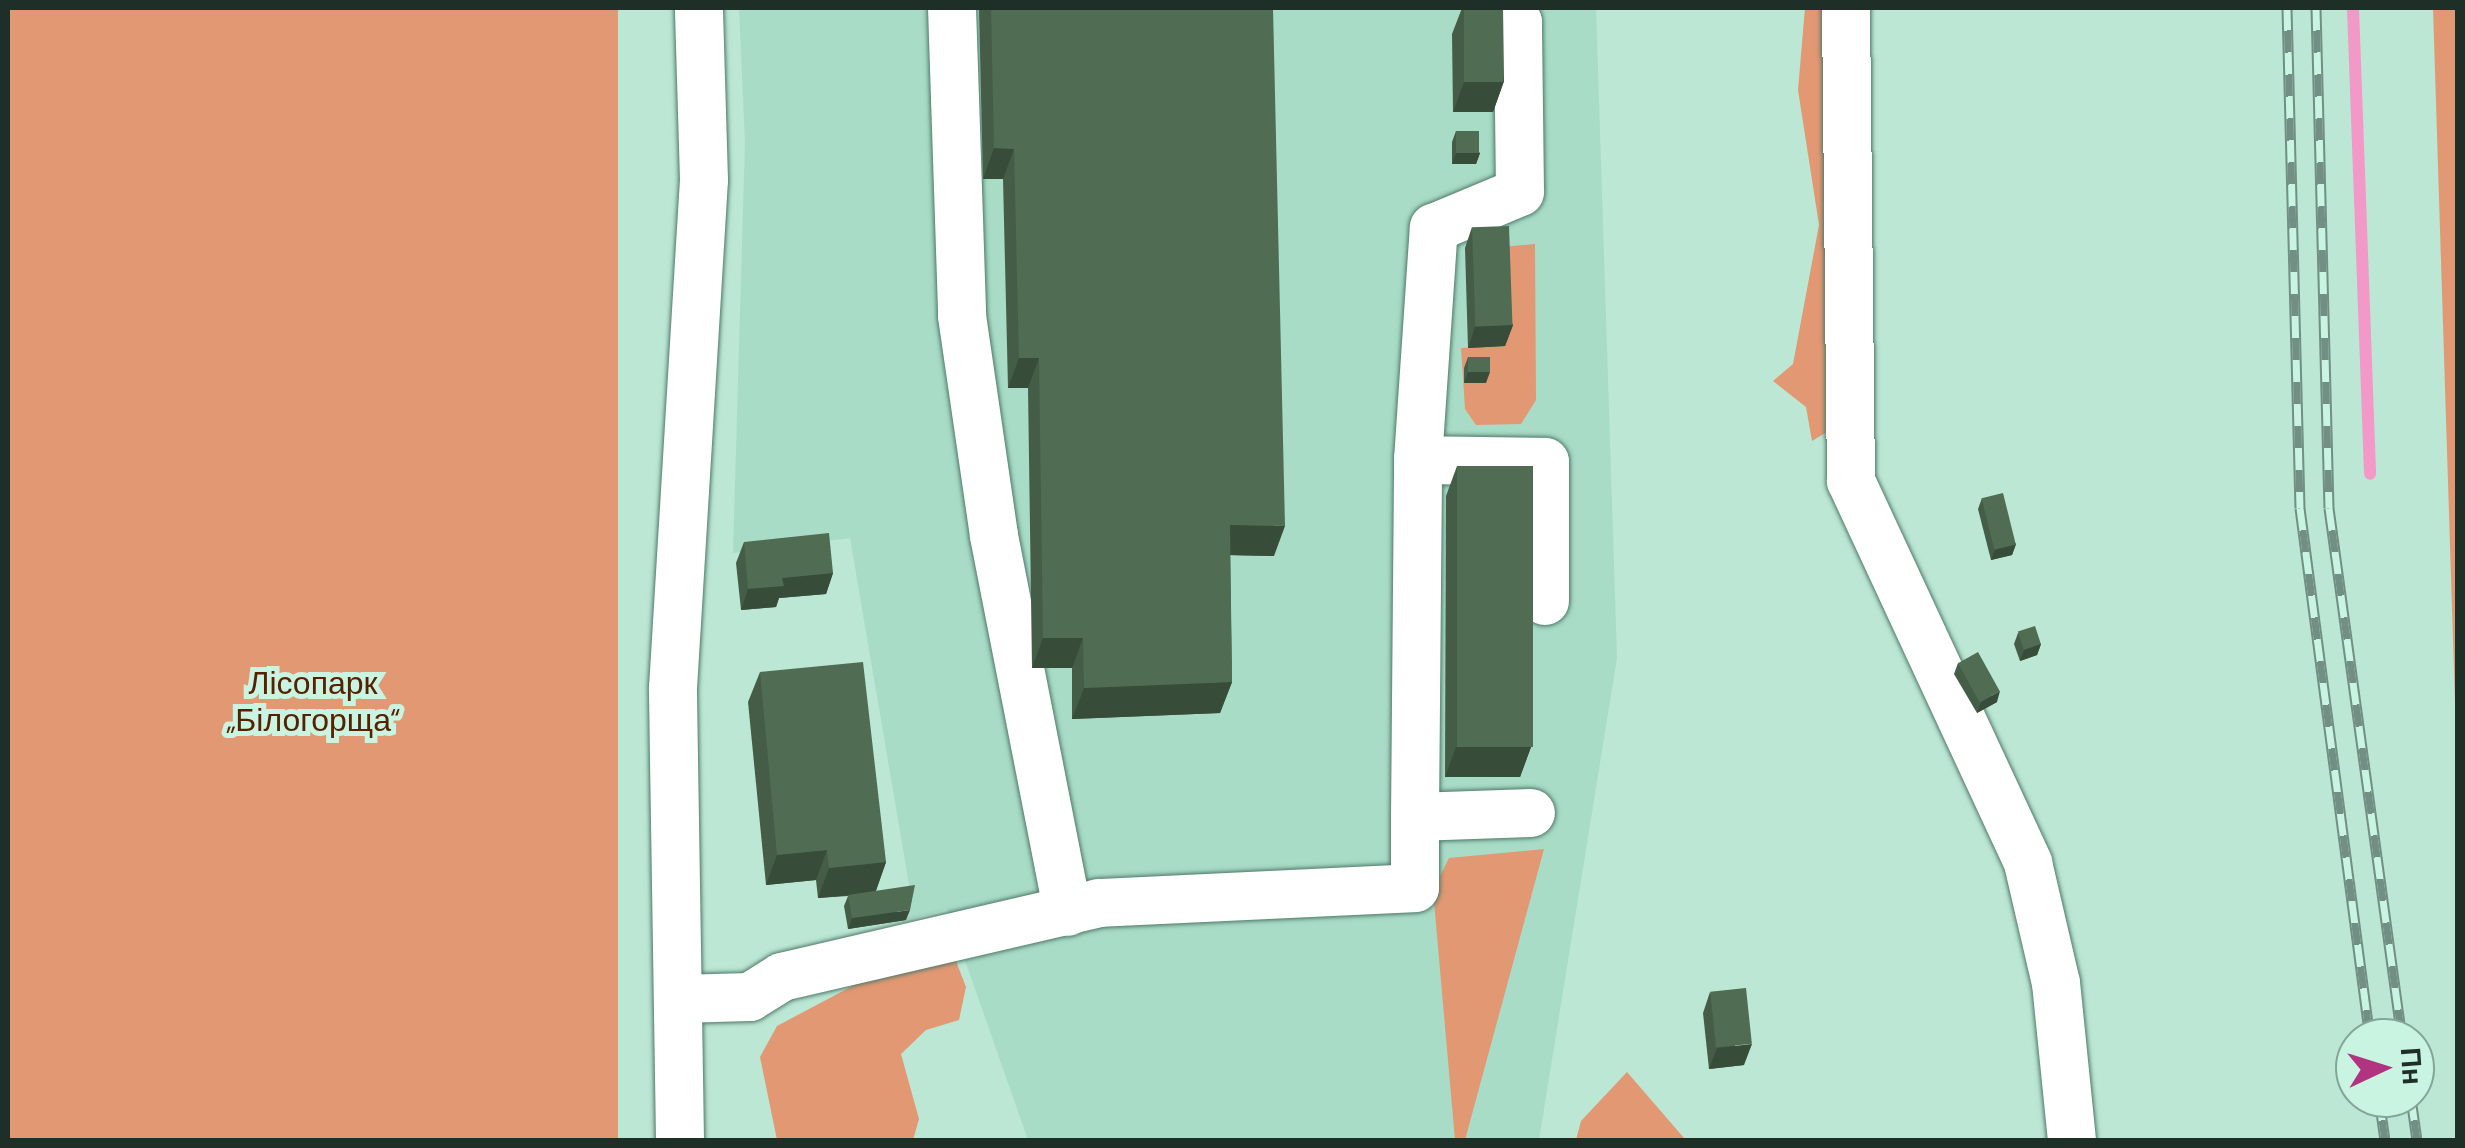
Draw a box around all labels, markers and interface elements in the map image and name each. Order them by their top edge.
park label: Лісопарк „Білогорща“ [227,663,399,738]
north arrow [2335,1018,2435,1118]
text: Пн [2395,1046,2431,1086]

